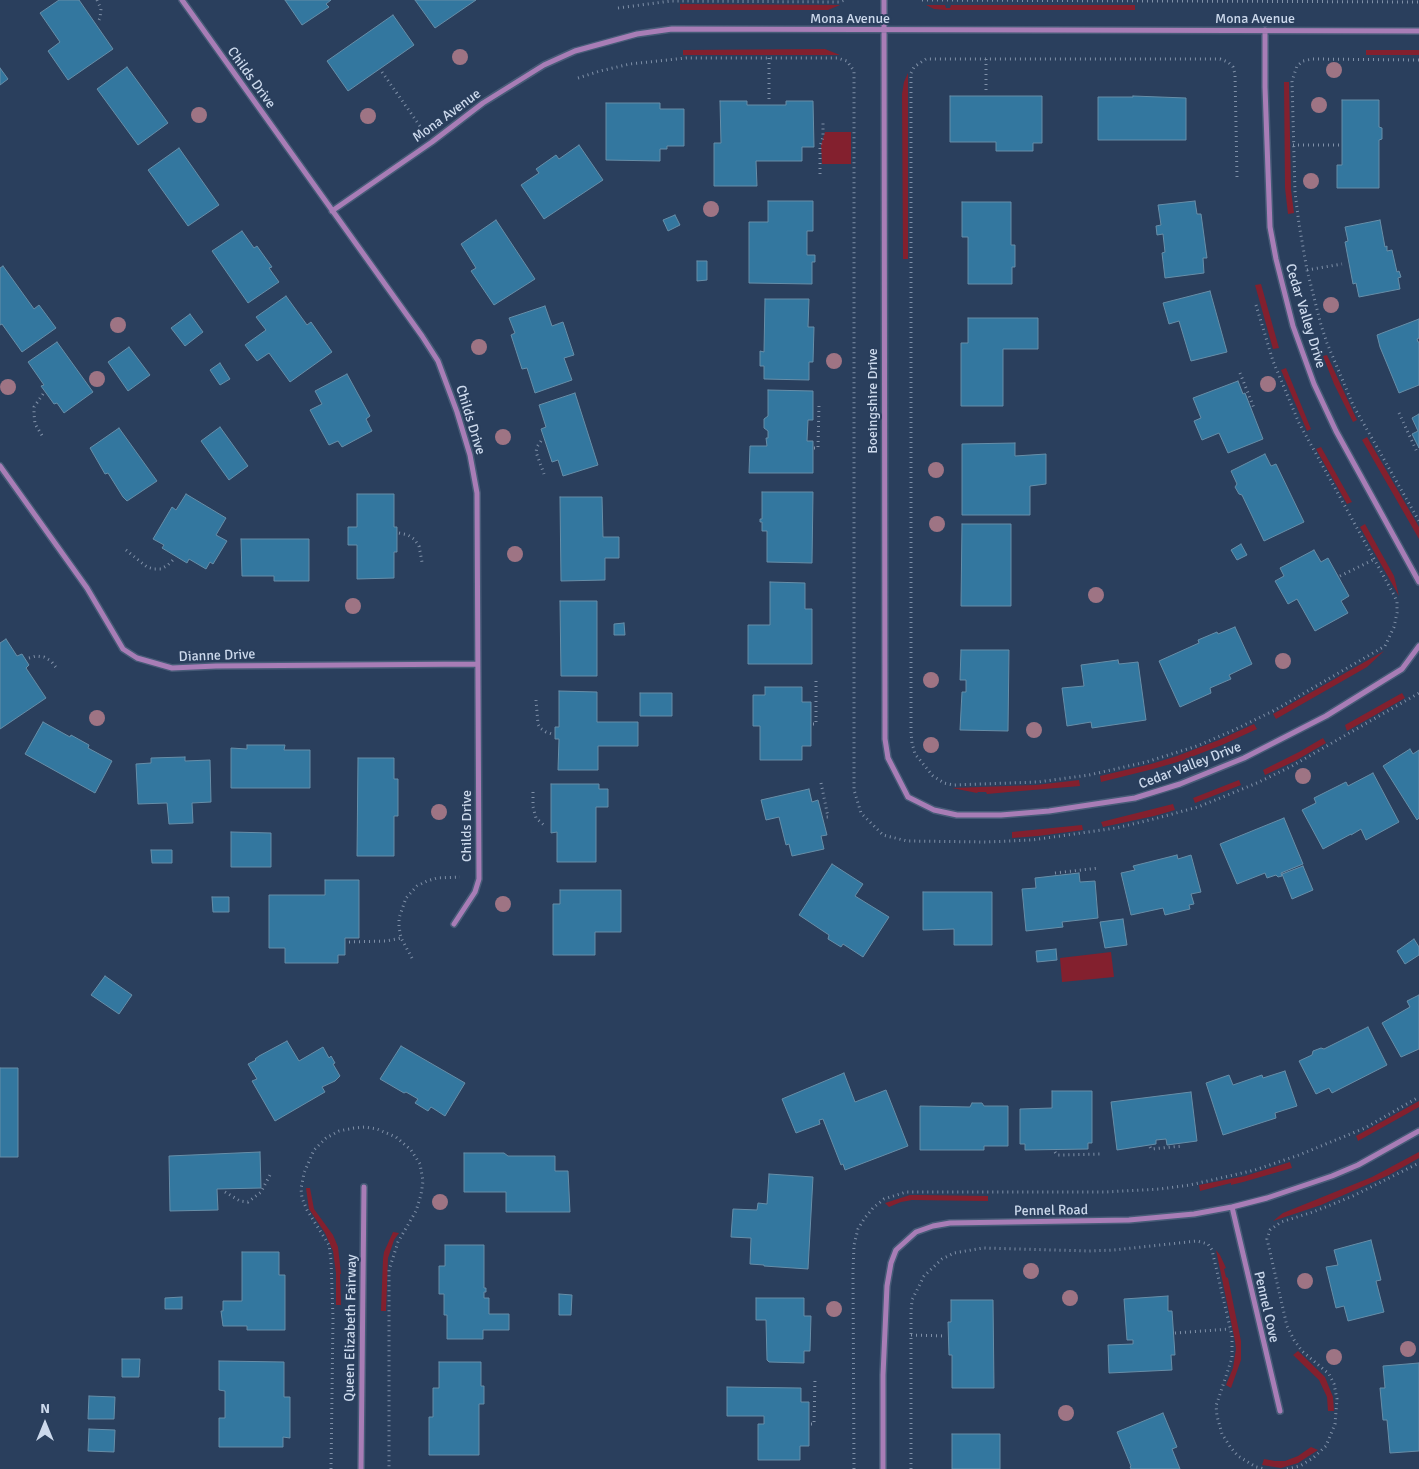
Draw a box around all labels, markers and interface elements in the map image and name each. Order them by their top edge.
street label: Mona Avenue [810,11,890,27]
street label: Mona Avenue [1215,11,1295,27]
street label: Childs Drive [223,44,279,112]
street label: Mona Avenue [410,86,484,146]
street label: Cedar Valley Drive [1281,262,1329,370]
street label: Boeingshire Drive [865,348,881,454]
street label: Childs Drive [451,383,489,457]
street label: Dianne Drive [178,646,256,666]
street label: Cedar Valley Drive [1136,739,1244,793]
street label: Childs Drive [459,790,475,862]
street label: Pennel Road [1014,1202,1088,1220]
street label: Queen Elizabeth Fairway [341,1254,361,1402]
street label: Pennel Cove [1250,1270,1282,1344]
north arrow [20,1399,70,1449]
text: N [40,1400,50,1417]

